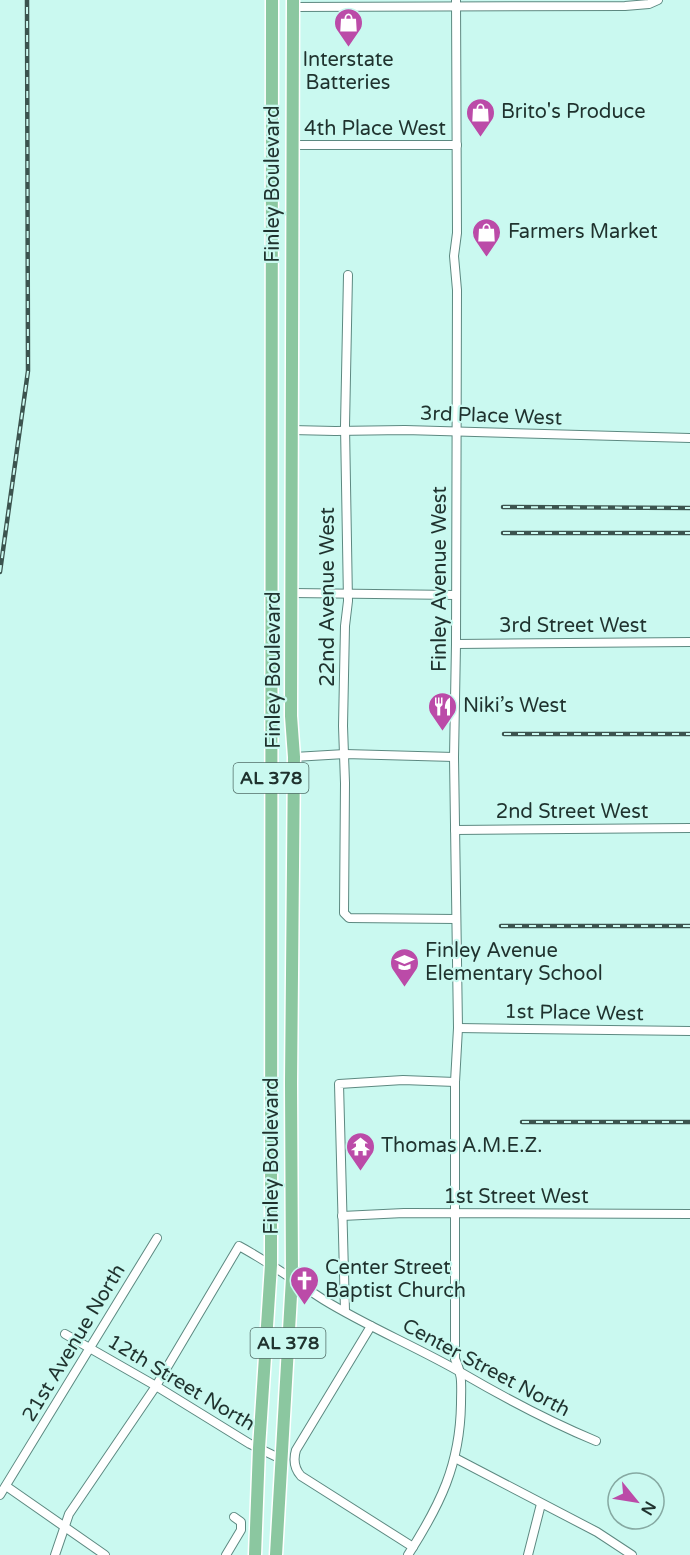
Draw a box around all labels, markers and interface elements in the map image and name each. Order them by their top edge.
shop icon: Interstate Batteries [332,6,364,48]
place label: Interstate Batteries [303,48,393,95]
shop icon: Brito's Produce [464,96,496,138]
place label: Brito's Produce [501,100,646,124]
street label: Finley Boulevard [261,105,285,263]
street label: 4th Place West [304,117,446,141]
shop icon: Farmers Market [471,216,503,258]
place label: Farmers Market [508,220,658,244]
street label: 3rd Place West [420,402,563,430]
street label: Finley Avenue West [428,486,452,672]
street label: 22nd Avenue West [316,507,340,687]
street label: Finley Boulevard [262,591,286,749]
street label: 3rd Street West [499,614,647,638]
restaurant icon: Niki’s West [426,690,458,732]
place label: Niki’s West [463,694,567,718]
road number: AL 378 [234,763,308,793]
street label: 2nd Street West [496,800,649,824]
place label: Finley Avenue Elementary School [425,939,603,986]
school or university icon: Finley Avenue Elementary School [388,946,420,988]
street label: 1st Place West [504,1000,644,1026]
street label: Finley Boulevard [260,1077,284,1235]
temple icon: Thomas A.M.E.Z. [344,1130,376,1172]
place label: Thomas A.M.E.Z. [381,1134,542,1158]
street label: 1st Street West [443,1185,589,1209]
place label: Center Street Baptist Church [325,1256,466,1303]
street label: 21st Avenue North [17,1260,131,1426]
church icon: Center Street Baptist Church [288,1264,320,1306]
street label: Center Street North [398,1314,574,1422]
road number: AL 378 [250,1328,326,1358]
street label: 12th Street North [103,1329,259,1437]
north arrow [606,1471,666,1531]
text: N [636,1497,660,1519]

